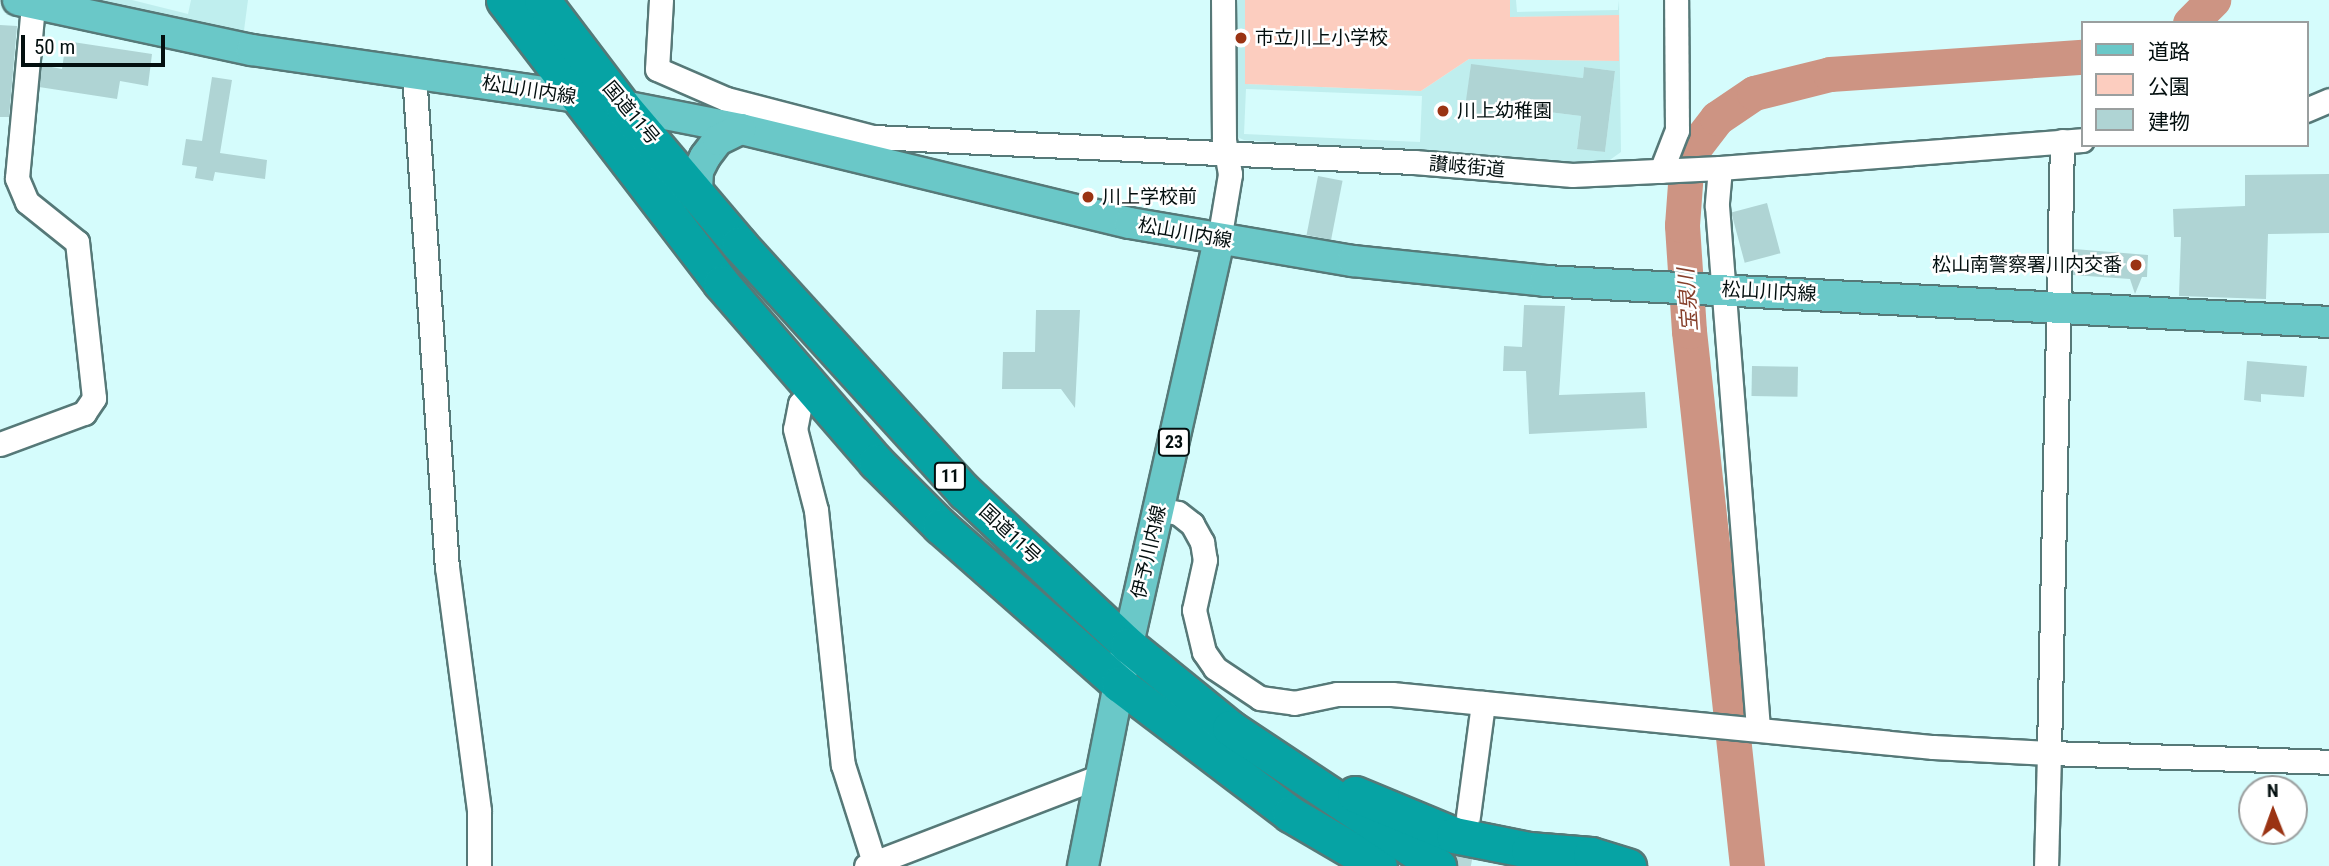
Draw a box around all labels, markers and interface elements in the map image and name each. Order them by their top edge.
scale bar [24,21,168,65]
legend [2080,21,2308,147]
place label: 市立川上小学校 [1255,27,1388,49]
marker: 市立川上小学校 [1233,30,1249,46]
text: 50 m [34,35,75,59]
text: 道路 [2148,40,2190,64]
street label: 松山川内線 [480,71,578,109]
text: 公園 [2148,75,2190,99]
street label: 国道11号 [598,77,664,149]
place label: 川上幼稚園 [1457,100,1552,122]
marker: 川上幼稚園 [1435,103,1451,119]
text: 建物 [2148,110,2190,134]
street label: 讃岐街道 [1428,152,1506,182]
place label: 川上学校前 [1102,186,1197,208]
marker: 川上学校前 [1080,189,1096,205]
street label: 松山川内線 [1136,214,1234,252]
place label: 松山南警察署川内交番 [1932,254,2122,276]
marker: 松山南警察署川内交番 [2128,257,2144,273]
water label: 宝泉川 [1673,268,1703,332]
street label: 松山川内線 [1721,278,1817,306]
road number: 23 [1156,428,1192,457]
road number: 11 [932,462,968,490]
street label: 国道11号 [975,500,1045,568]
street label: 伊予川内線 [1127,503,1171,601]
north arrow [2238,775,2308,845]
text: N [2267,779,2279,802]

